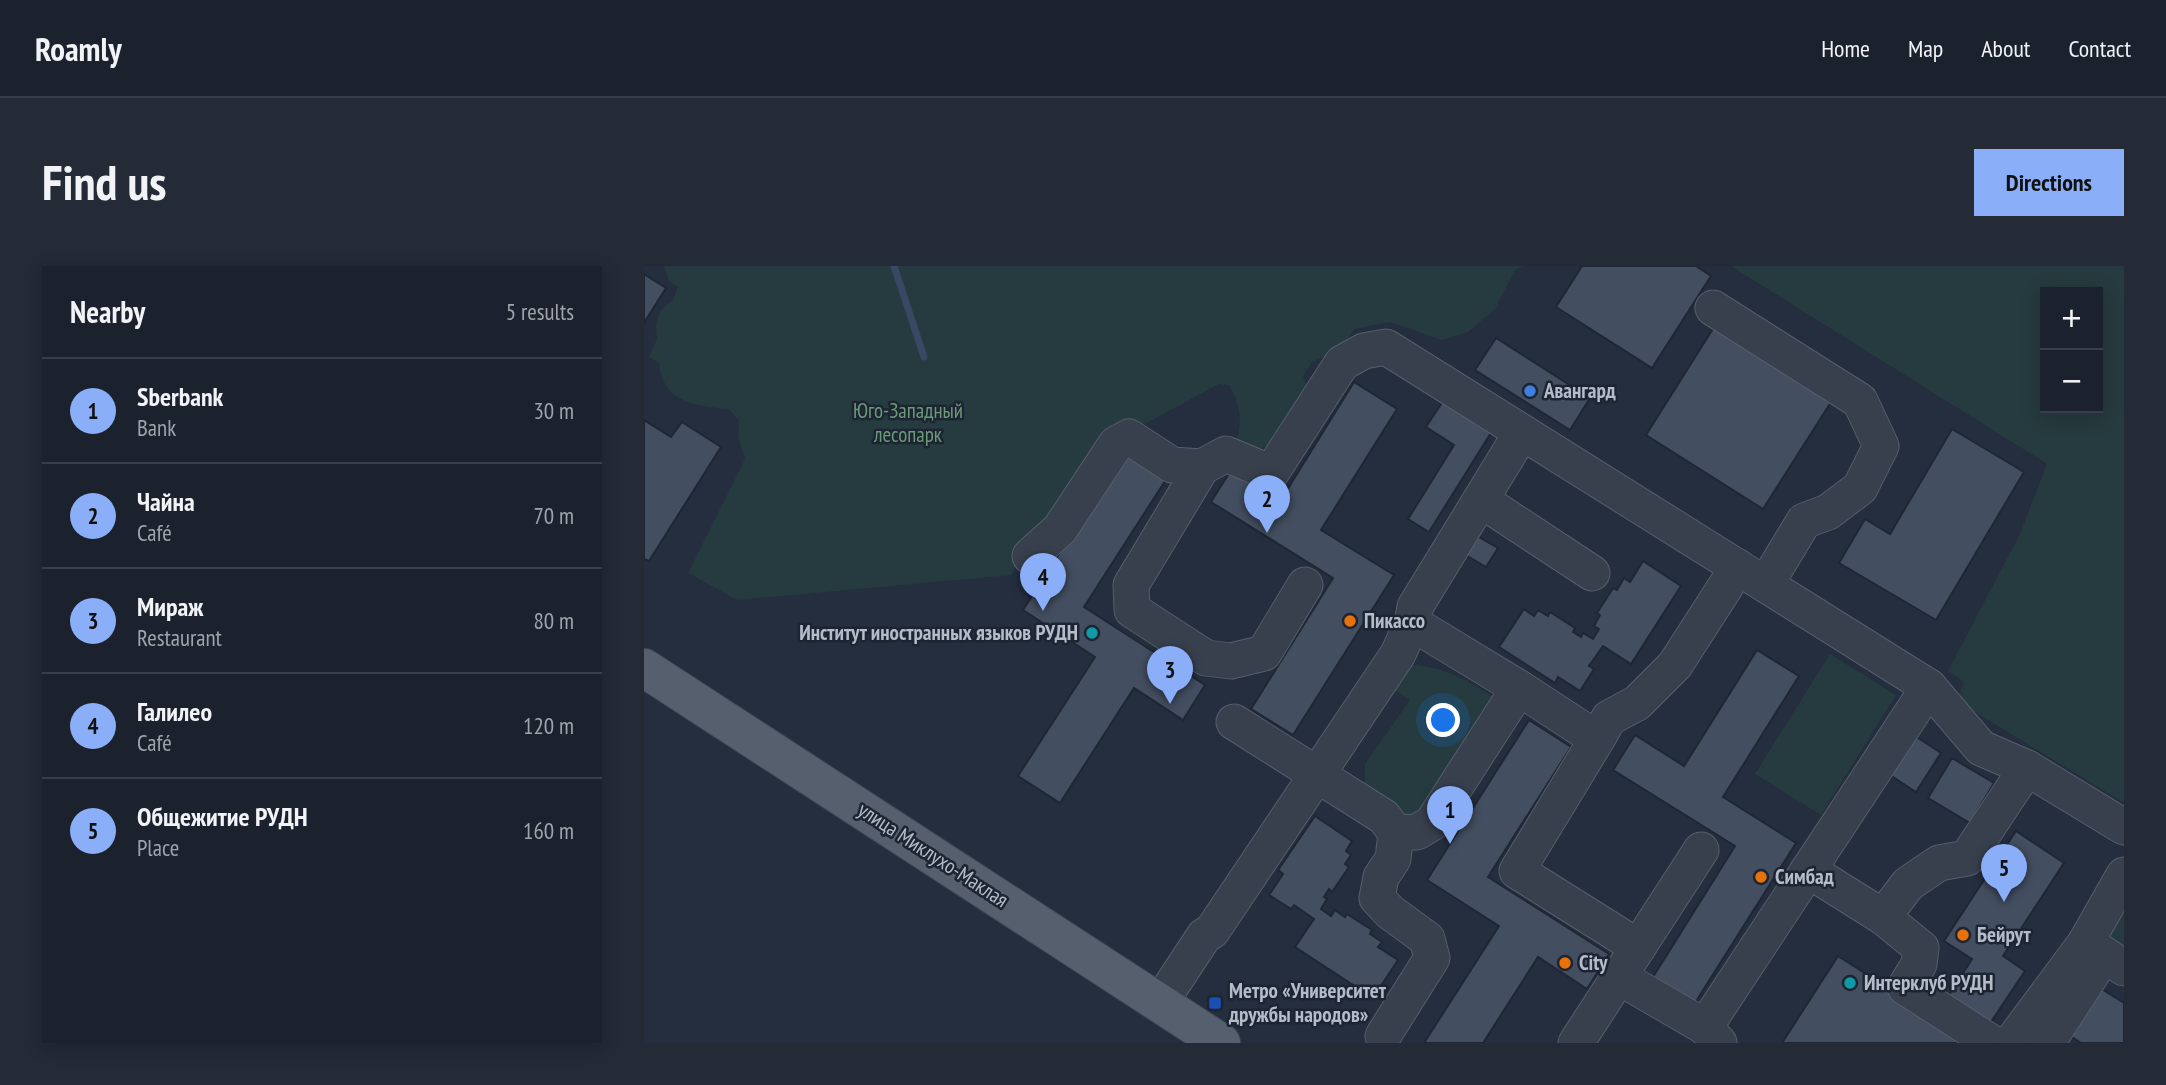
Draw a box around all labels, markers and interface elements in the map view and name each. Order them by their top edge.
text: Roamly [35,27,122,70]
text: Home [1821,33,1870,64]
text: Map [1908,33,1943,64]
text: About [1981,33,2030,64]
text: Contact [2068,33,2131,64]
button: Directions [1974,149,2124,216]
text: Find us [42,150,166,214]
map controls [2040,287,2103,413]
button: + [2040,287,2103,350]
text: Nearby [70,292,145,331]
text: 5 results [506,297,574,326]
button: − [2040,350,2103,413]
place label: Авангард [1543,377,1616,404]
text: Sberbank [137,380,223,413]
marker: Авангард [1522,383,1538,399]
text: 1 [88,396,99,425]
text: 30 m [533,396,574,425]
park label: Юго-Западный лесопарк [853,397,963,448]
text: Bank [137,413,176,442]
pin: 2 [1244,475,1290,533]
text: Чайна [137,485,195,518]
text: 2 [88,501,99,530]
text: 70 m [533,501,574,530]
text: Café [137,518,172,547]
pin: 4 [1020,553,1066,611]
text: Мираж [137,590,203,623]
text: 3 [88,606,99,635]
text: 80 m [533,606,574,635]
place label: Пикассо [1364,607,1425,634]
marker: Пикассо [1342,613,1358,629]
place label: Институт иностранных языков РУДН [799,619,1078,646]
text: Restaurant [137,623,222,652]
marker: Институт иностранных языков РУДН [1084,625,1100,641]
pin: 3 [1147,646,1193,704]
text: Галилео [137,695,212,728]
your location [1426,703,1460,737]
text: 4 [88,711,99,740]
text: 120 m [523,711,574,740]
text: Café [137,728,172,757]
pin: 1 [1427,786,1473,844]
street label: улица Миклухо-Маклая [853,796,1014,913]
text: Общежитие РУДН [137,800,308,833]
text: 5 [88,816,99,845]
text: 160 m [523,816,574,845]
text: Place [137,833,179,862]
pin: 5 [1981,844,2027,902]
place label: Симбад [1775,863,1834,890]
marker: Симбад [1753,869,1769,885]
place label: Бейрут [1977,921,2031,948]
marker: Бейрут [1955,927,1971,943]
place label: City [1579,949,1608,976]
marker: City [1557,955,1573,971]
place label: Интерклуб РУДН [1864,969,1993,996]
marker: Интерклуб РУДН [1842,975,1858,991]
place label: Метро «Университет дружбы народов» [1228,977,1387,1028]
marker: Метро «Университет дружбы народов» [1207,995,1223,1011]

